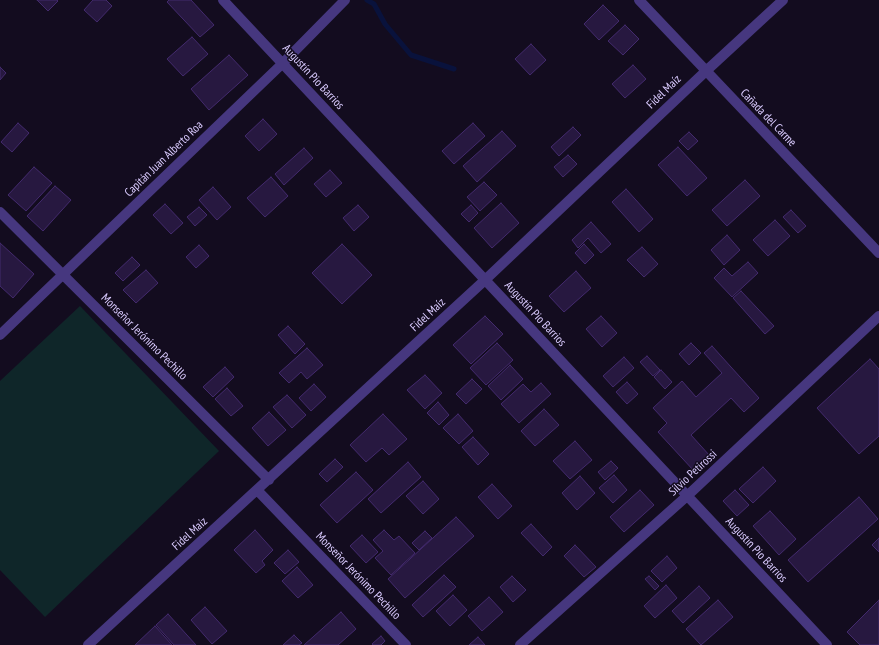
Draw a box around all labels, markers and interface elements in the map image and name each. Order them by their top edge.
street label: Augustín Pio Barrios [279,41,347,113]
street label: Fidel Maíz [644,72,684,112]
street label: Cañada del Carme [737,86,799,150]
street label: Capitán Juan Alberto Roa [122,118,206,200]
street label: Augustín Pio Barrios [501,278,569,350]
street label: Monseñor Jerónimo Pechillo [98,291,190,383]
street label: Fidel Maíz [408,295,448,335]
street label: Silvio Petirossi [666,447,720,499]
street label: Fidel Maíz [169,514,211,554]
street label: Augustín Pio Barrios [722,514,790,586]
street label: Monseñor Jerónimo Pechillo [313,529,403,623]

